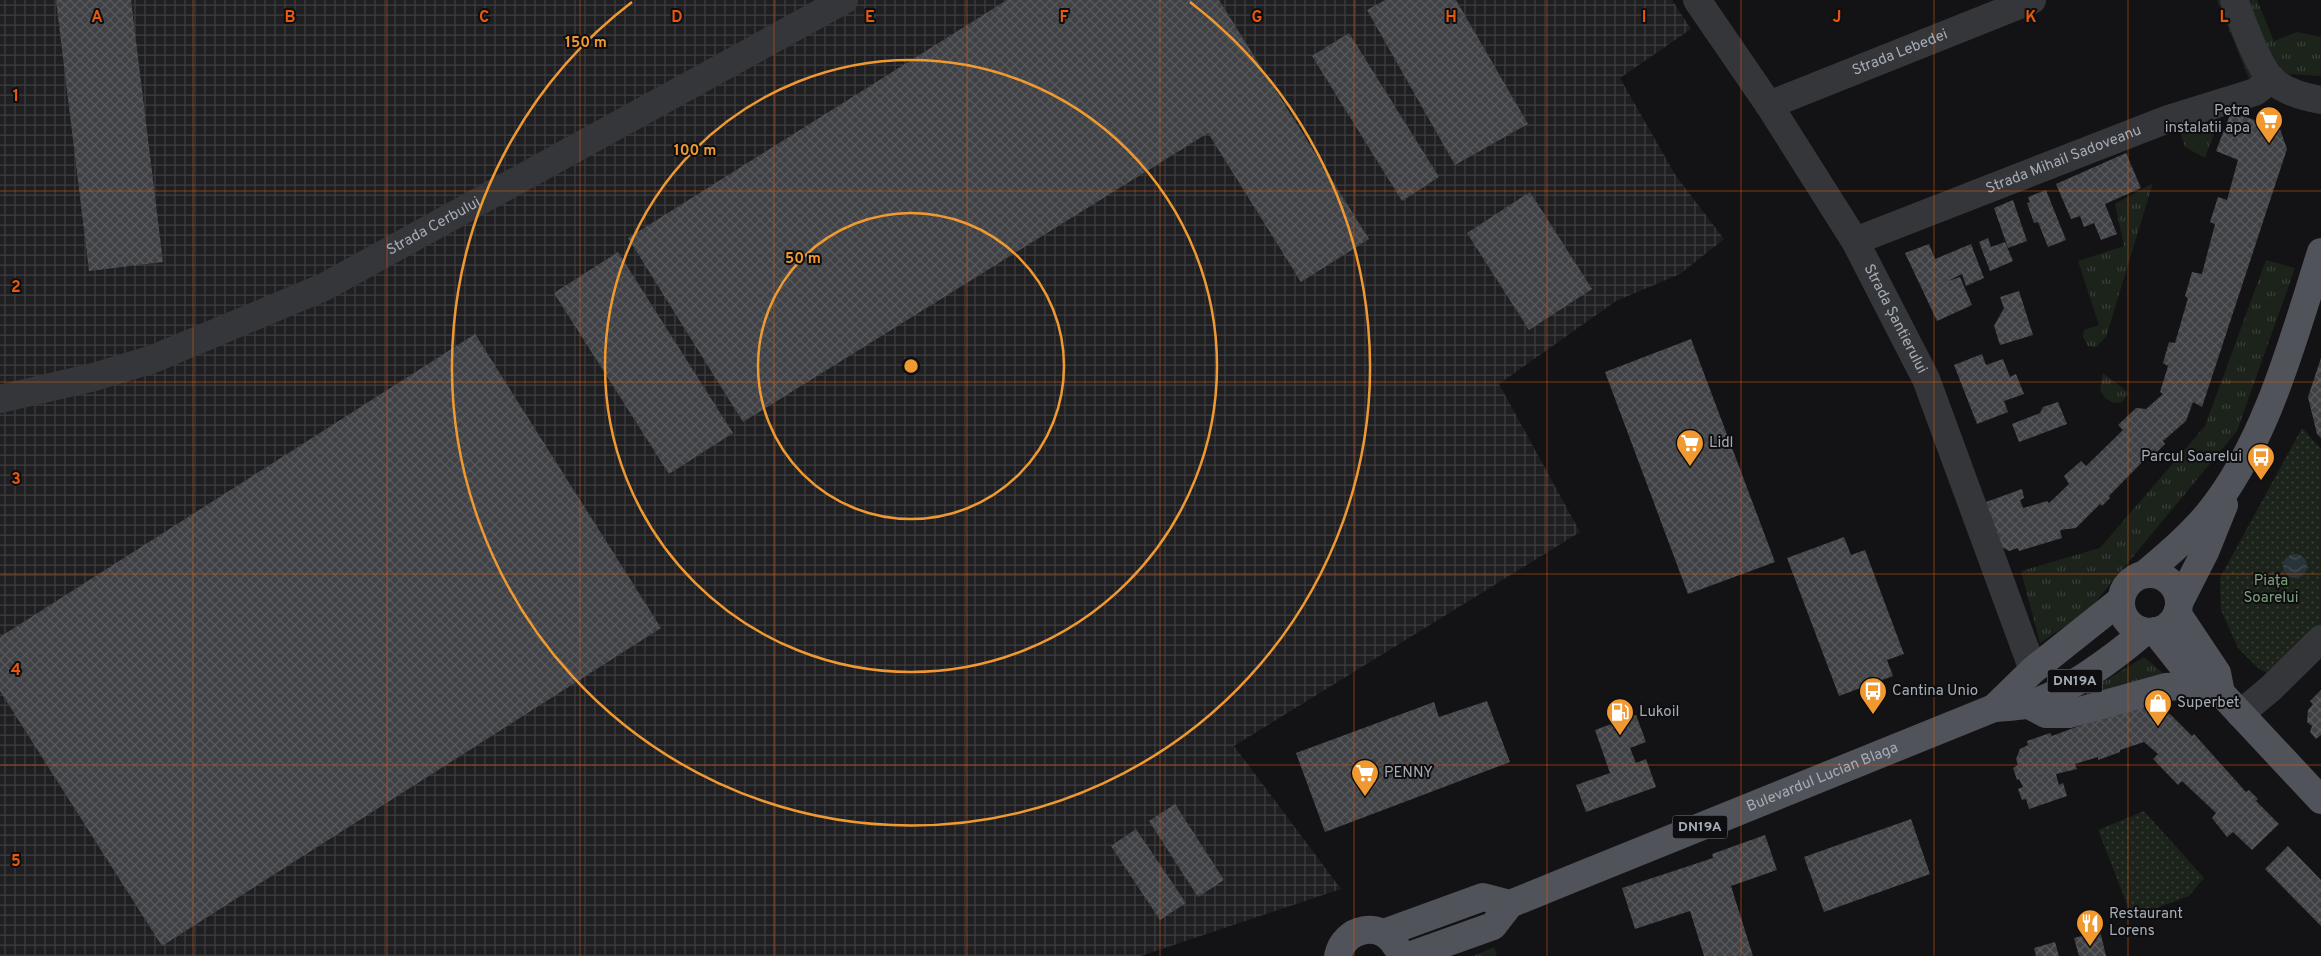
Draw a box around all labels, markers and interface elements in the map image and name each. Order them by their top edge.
text: A [91,8,103,28]
text: B [284,8,296,28]
text: C [479,8,489,28]
text: D [671,8,683,28]
text: E [865,8,875,28]
text: F [1059,8,1069,28]
text: G [1252,8,1262,28]
text: H [1445,8,1457,28]
text: I [1642,8,1646,28]
text: J [1833,8,1841,28]
text: K [2025,8,2037,28]
text: L [2219,8,2229,28]
street label: Strada Lebedei [1849,25,1950,80]
text: 150 m [565,34,607,53]
text: 1 [13,87,19,107]
place label: Petra instalatii apa [2165,102,2250,138]
supermarket icon: Petra instalatii apa [2254,105,2284,144]
street label: Strada Mihail Sadoveanu [1983,121,2144,199]
text: 100 m [674,142,716,161]
street label: Strada Cerbului [383,193,484,260]
text: 50 m [785,250,821,269]
street label: Strada Șantierului [1859,261,1931,377]
text: 2 [11,278,21,298]
centre of rings [902,357,920,375]
supermarket icon: Lidl [1675,428,1705,467]
place label: Lidl [1709,434,1734,453]
bus stop icon: Parcul Soarelui [2246,442,2276,481]
place label: Parcul Soarelui [2141,448,2242,467]
text: 3 [11,470,21,490]
park label: Piața Soarelui [2243,572,2299,608]
text: 4 [11,661,21,681]
road number: DN19A [2048,669,2102,692]
bus stop icon: Cantina Unio [1858,676,1888,715]
place label: Cantina Unio [1892,682,1978,701]
shop icon: Superbet [2143,688,2173,727]
place label: Superbet [2177,694,2240,713]
fuel station icon: Lukoil [1605,697,1635,736]
place label: Lukoil [1639,703,1679,722]
street label: Bulevardul Lucian Blaga [1744,738,1901,817]
supermarket icon: PENNY [1350,758,1380,797]
place label: PENNY [1384,764,1433,783]
road number: DN19A [1672,816,1728,839]
text: 5 [11,852,21,872]
place label: Restaurant Lorens [2109,905,2183,941]
restaurant icon: Restaurant Lorens [2075,908,2105,947]

